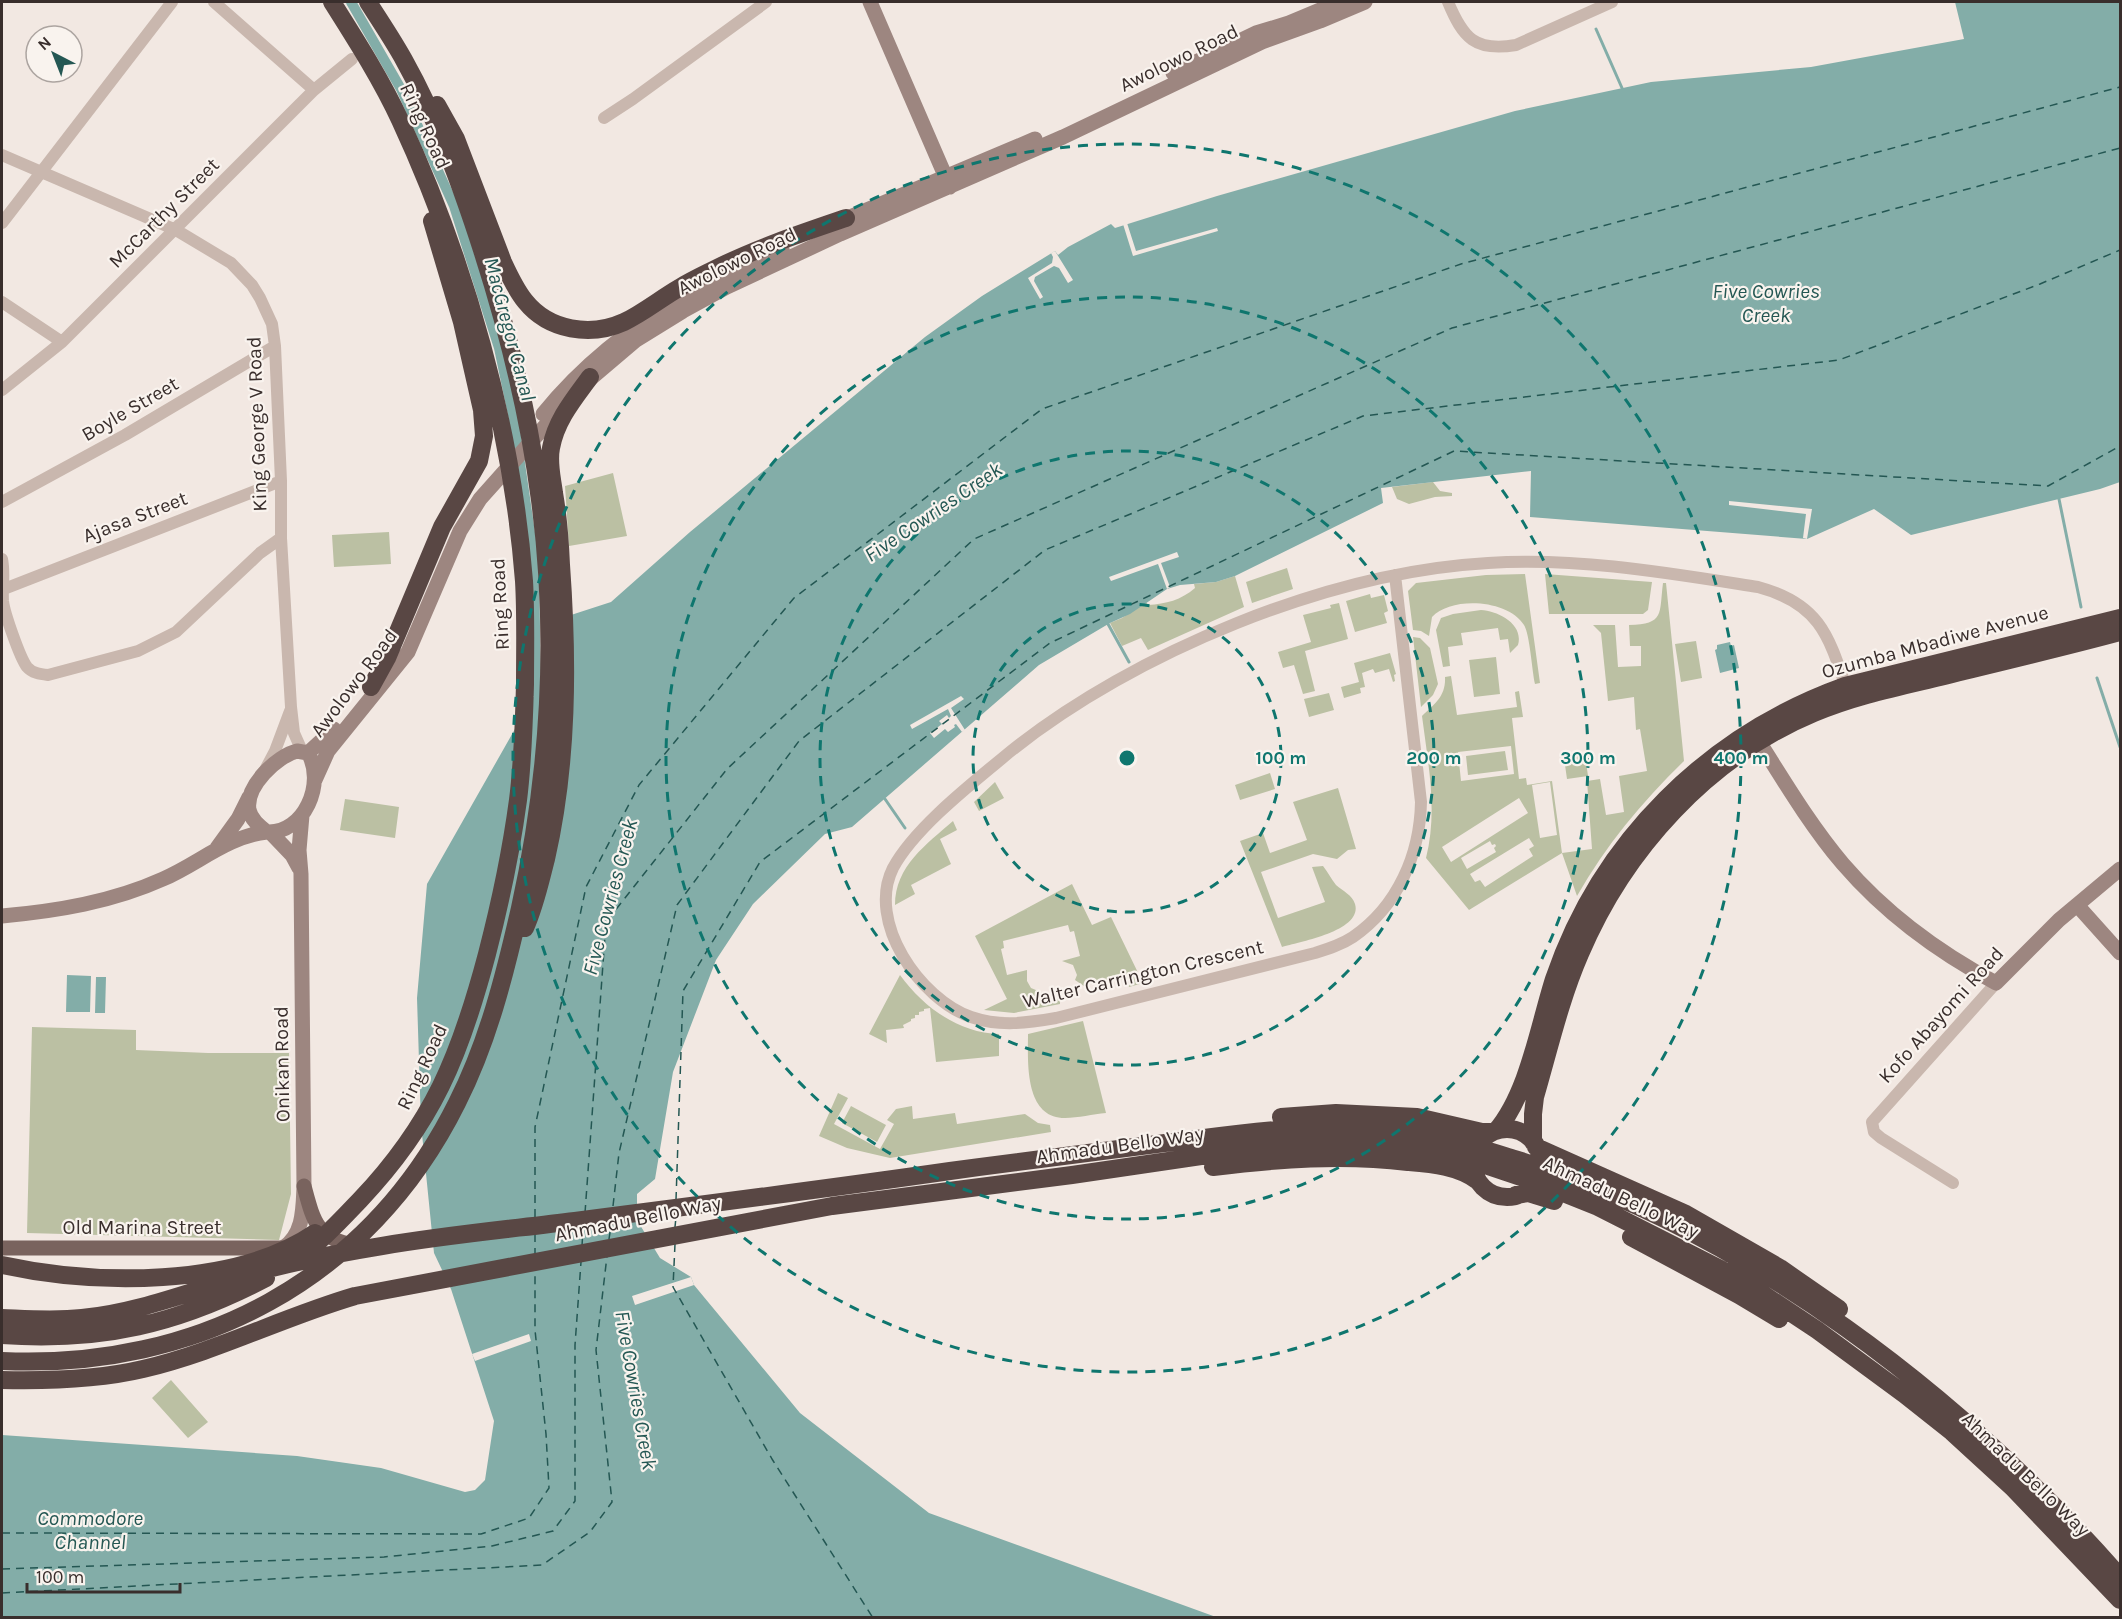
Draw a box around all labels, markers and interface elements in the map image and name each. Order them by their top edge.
street label: Awolowo Road [1116,19,1242,97]
north arrow [24,24,84,84]
text: N [34,32,55,54]
street label: Ring Road [395,79,455,173]
street label: McCarthy Street [104,153,224,273]
street label: Awolowo Road [674,222,800,300]
water label: MacGregor Canal [479,255,541,403]
water label: Five Cowries Creek [1712,279,1820,327]
street label: King George V Road [242,336,272,512]
street label: Boyle Street [77,372,183,446]
water label: Five Cowries Creek [860,457,1007,567]
street label: Ajasa Street [80,486,191,547]
street label: Ring Road [486,557,514,651]
street label: Ozumba Mbadiwe Avenue [1819,601,2051,683]
street label: Awolowo Road [306,624,402,742]
text: 100 m [1256,747,1306,769]
text: 200 m [1406,747,1462,769]
text: 300 m [1560,747,1616,769]
text: 400 m [1713,747,1769,769]
centre of rings [1117,748,1137,768]
water label: Five Cowries Creek [578,816,642,978]
street label: Walter Carrington Crescent [1020,935,1266,1013]
street label: Kofo Abayomi Road [1874,942,2008,1088]
street label: Onikan Road [269,1006,295,1122]
street label: Ring Road [392,1020,452,1114]
street label: Ahmadu Bello Way [1035,1122,1205,1168]
street label: Ahmadu Bello Way [1539,1151,1703,1243]
street label: Ahmadu Bello Way [553,1192,723,1246]
street label: Old Marina Street [63,1216,222,1239]
water label: Five Cowries Creek [610,1309,662,1472]
street label: Ahmadu Bello Way [1957,1407,2095,1541]
water label: Commodore Channel [37,1506,143,1554]
scale bar [27,1556,180,1594]
text: 100 m [36,1566,84,1588]

